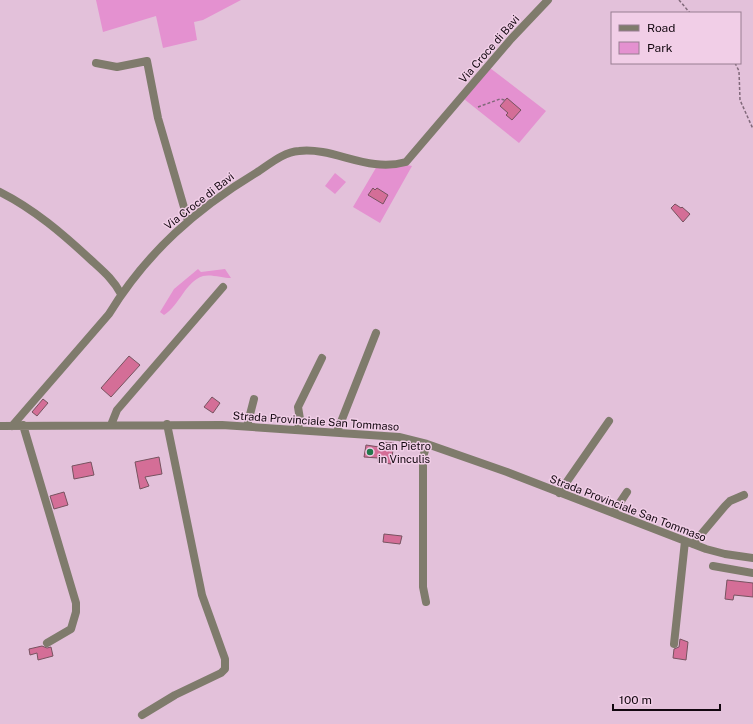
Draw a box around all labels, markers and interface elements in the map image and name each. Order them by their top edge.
legend [611,12,741,64]
street label: Via Croce di Bavi [457,13,521,85]
text: Road [647,21,675,35]
text: Park [647,41,673,55]
street label: Via Croce di Bavi [162,170,236,232]
street label: Strada Provinciale San Tommaso [232,409,400,433]
place label: San Pietro in Vinculis [378,440,431,465]
marker: San Pietro in Vinculis [365,447,375,457]
street label: Strada Provinciale San Tommaso [548,473,708,543]
scale bar [613,686,720,712]
text: 100 m [619,693,652,707]

